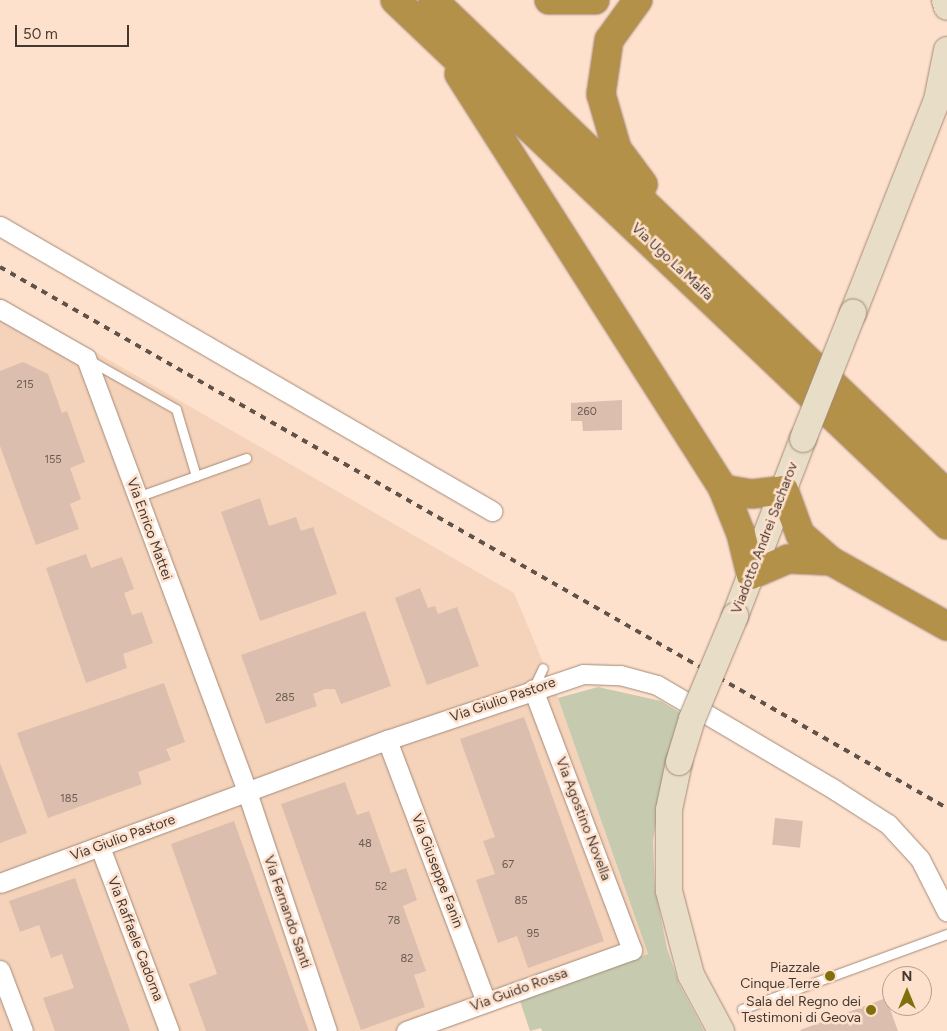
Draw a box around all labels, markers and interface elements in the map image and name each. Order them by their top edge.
scale bar [18,15,131,47]
text: 50 m [23,25,58,43]
street label: Via Ugo La Malfa [628,220,716,304]
house number: 215 [16,378,34,392]
house number: 260 [577,405,597,419]
house number: 155 [44,453,62,467]
street label: Viadotto Andrei Sacharov [728,460,802,616]
street label: Via Enrico Mattei [123,476,175,582]
street label: Via Giulio Pastore [448,674,558,726]
house number: 285 [275,691,295,705]
street label: Via Agostino Novella [552,755,614,883]
house number: 185 [60,792,78,806]
street label: Via Giulio Pastore [68,811,178,865]
street label: Via Giuseppe Fanin [408,812,466,930]
house number: 48 [358,837,372,851]
street label: Via Fernando Santi [260,853,314,971]
house number: 67 [502,858,514,872]
street label: Via Raffaele Cadorna [104,874,166,1004]
house number: 52 [375,880,387,894]
house number: 85 [514,894,528,908]
house number: 78 [388,914,400,928]
house number: 95 [527,927,539,941]
house number: 82 [401,952,413,966]
place label: Piazzale Cinque Terre [740,960,820,992]
street label: Via Guido Rossa [468,965,570,1015]
north arrow [882,966,932,1016]
text: N [902,968,912,985]
marker: Piazzale Cinque Terre [824,970,836,982]
place label: Sala del Regno dei Testimoni di Geova [741,994,861,1026]
marker: Sala del Regno dei Testimoni di Geova [865,1004,877,1016]

